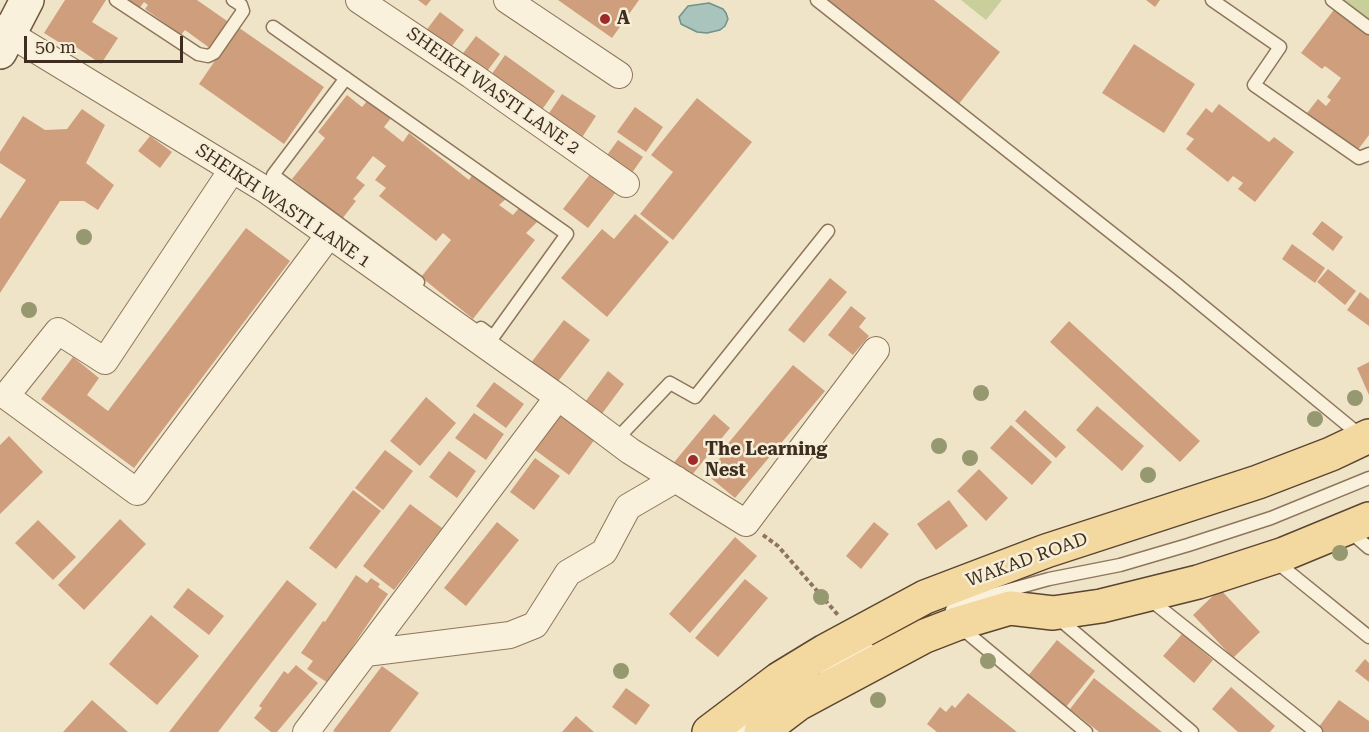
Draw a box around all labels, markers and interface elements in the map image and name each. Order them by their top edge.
place label: A [617,8,630,30]
marker: A [598,12,612,26]
street label: SHEIKH WASTI LANE 2 [402,23,584,159]
scale bar [27,24,186,62]
text: 50 m [35,36,76,57]
street label: SHEIKH WASTI LANE 1 [191,139,375,273]
place label: The Learning Nest [705,439,827,482]
marker: The Learning Nest [686,453,700,467]
street label: WAKAD ROAD [963,528,1091,592]

